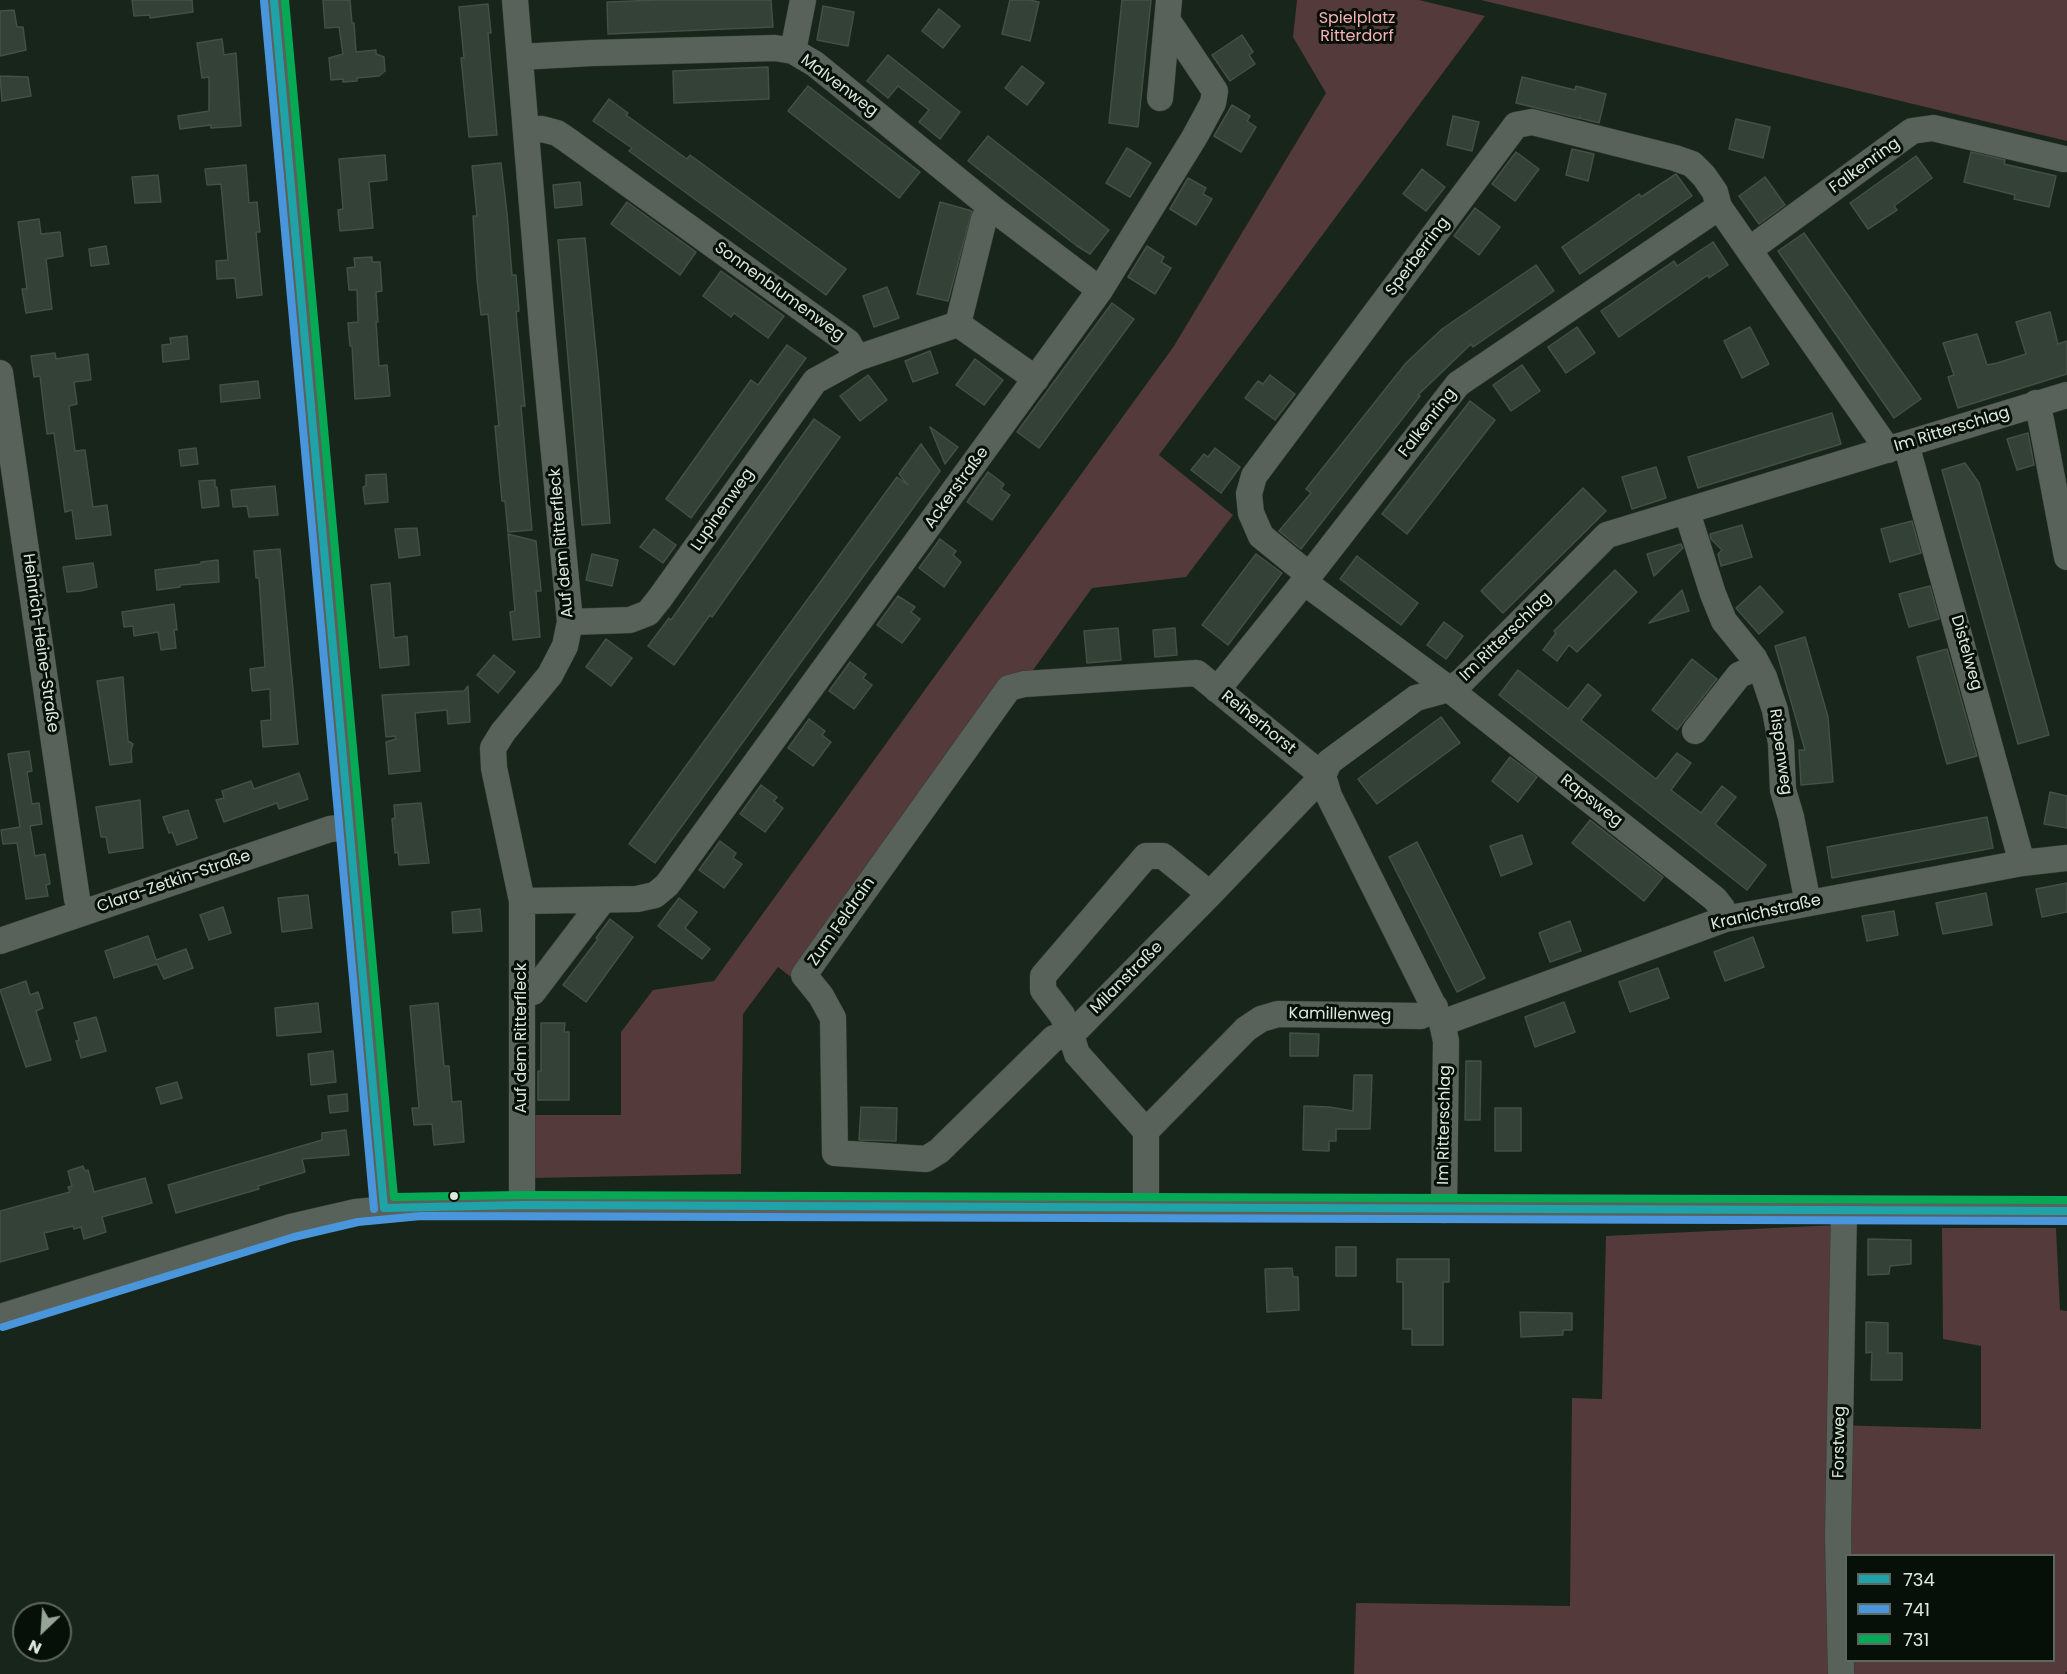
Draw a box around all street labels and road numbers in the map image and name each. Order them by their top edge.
street label: Malvenweg [797,51,881,121]
street label: Falkenring [1826,134,1904,198]
street label: Sperberring [1382,214,1454,300]
street label: Sonnenblumenweg [710,238,848,346]
street label: Falkenring [1395,385,1461,461]
street label: Im Ritterschlag [1892,403,2012,457]
street label: Ackerstraße [921,443,993,533]
street label: Lupinenweg [688,465,758,555]
street label: Auf dem Ritterfleck [546,467,578,619]
street label: Heinrich-Heine-Straße [18,552,62,734]
street label: Im Ritterschlag [1456,588,1556,686]
street label: Distelweg [1946,613,1986,693]
street label: Reiherhorst [1217,687,1299,759]
street label: Rispenweg [1764,708,1796,796]
street label: Rapsweg [1556,771,1626,831]
street label: Clara-Zetkin-Straße [95,847,253,917]
street label: Zum Feldrain [804,874,880,970]
street label: Kranichstraße [1709,891,1823,935]
street label: Milanstraße [1087,938,1167,1018]
street label: Auf dem Ritterfleck [512,963,532,1113]
street label: Kamillenweg [1288,1005,1392,1025]
street label: Im Ritterschlag [1434,1065,1456,1185]
street label: Forstweg [1830,1406,1850,1478]

